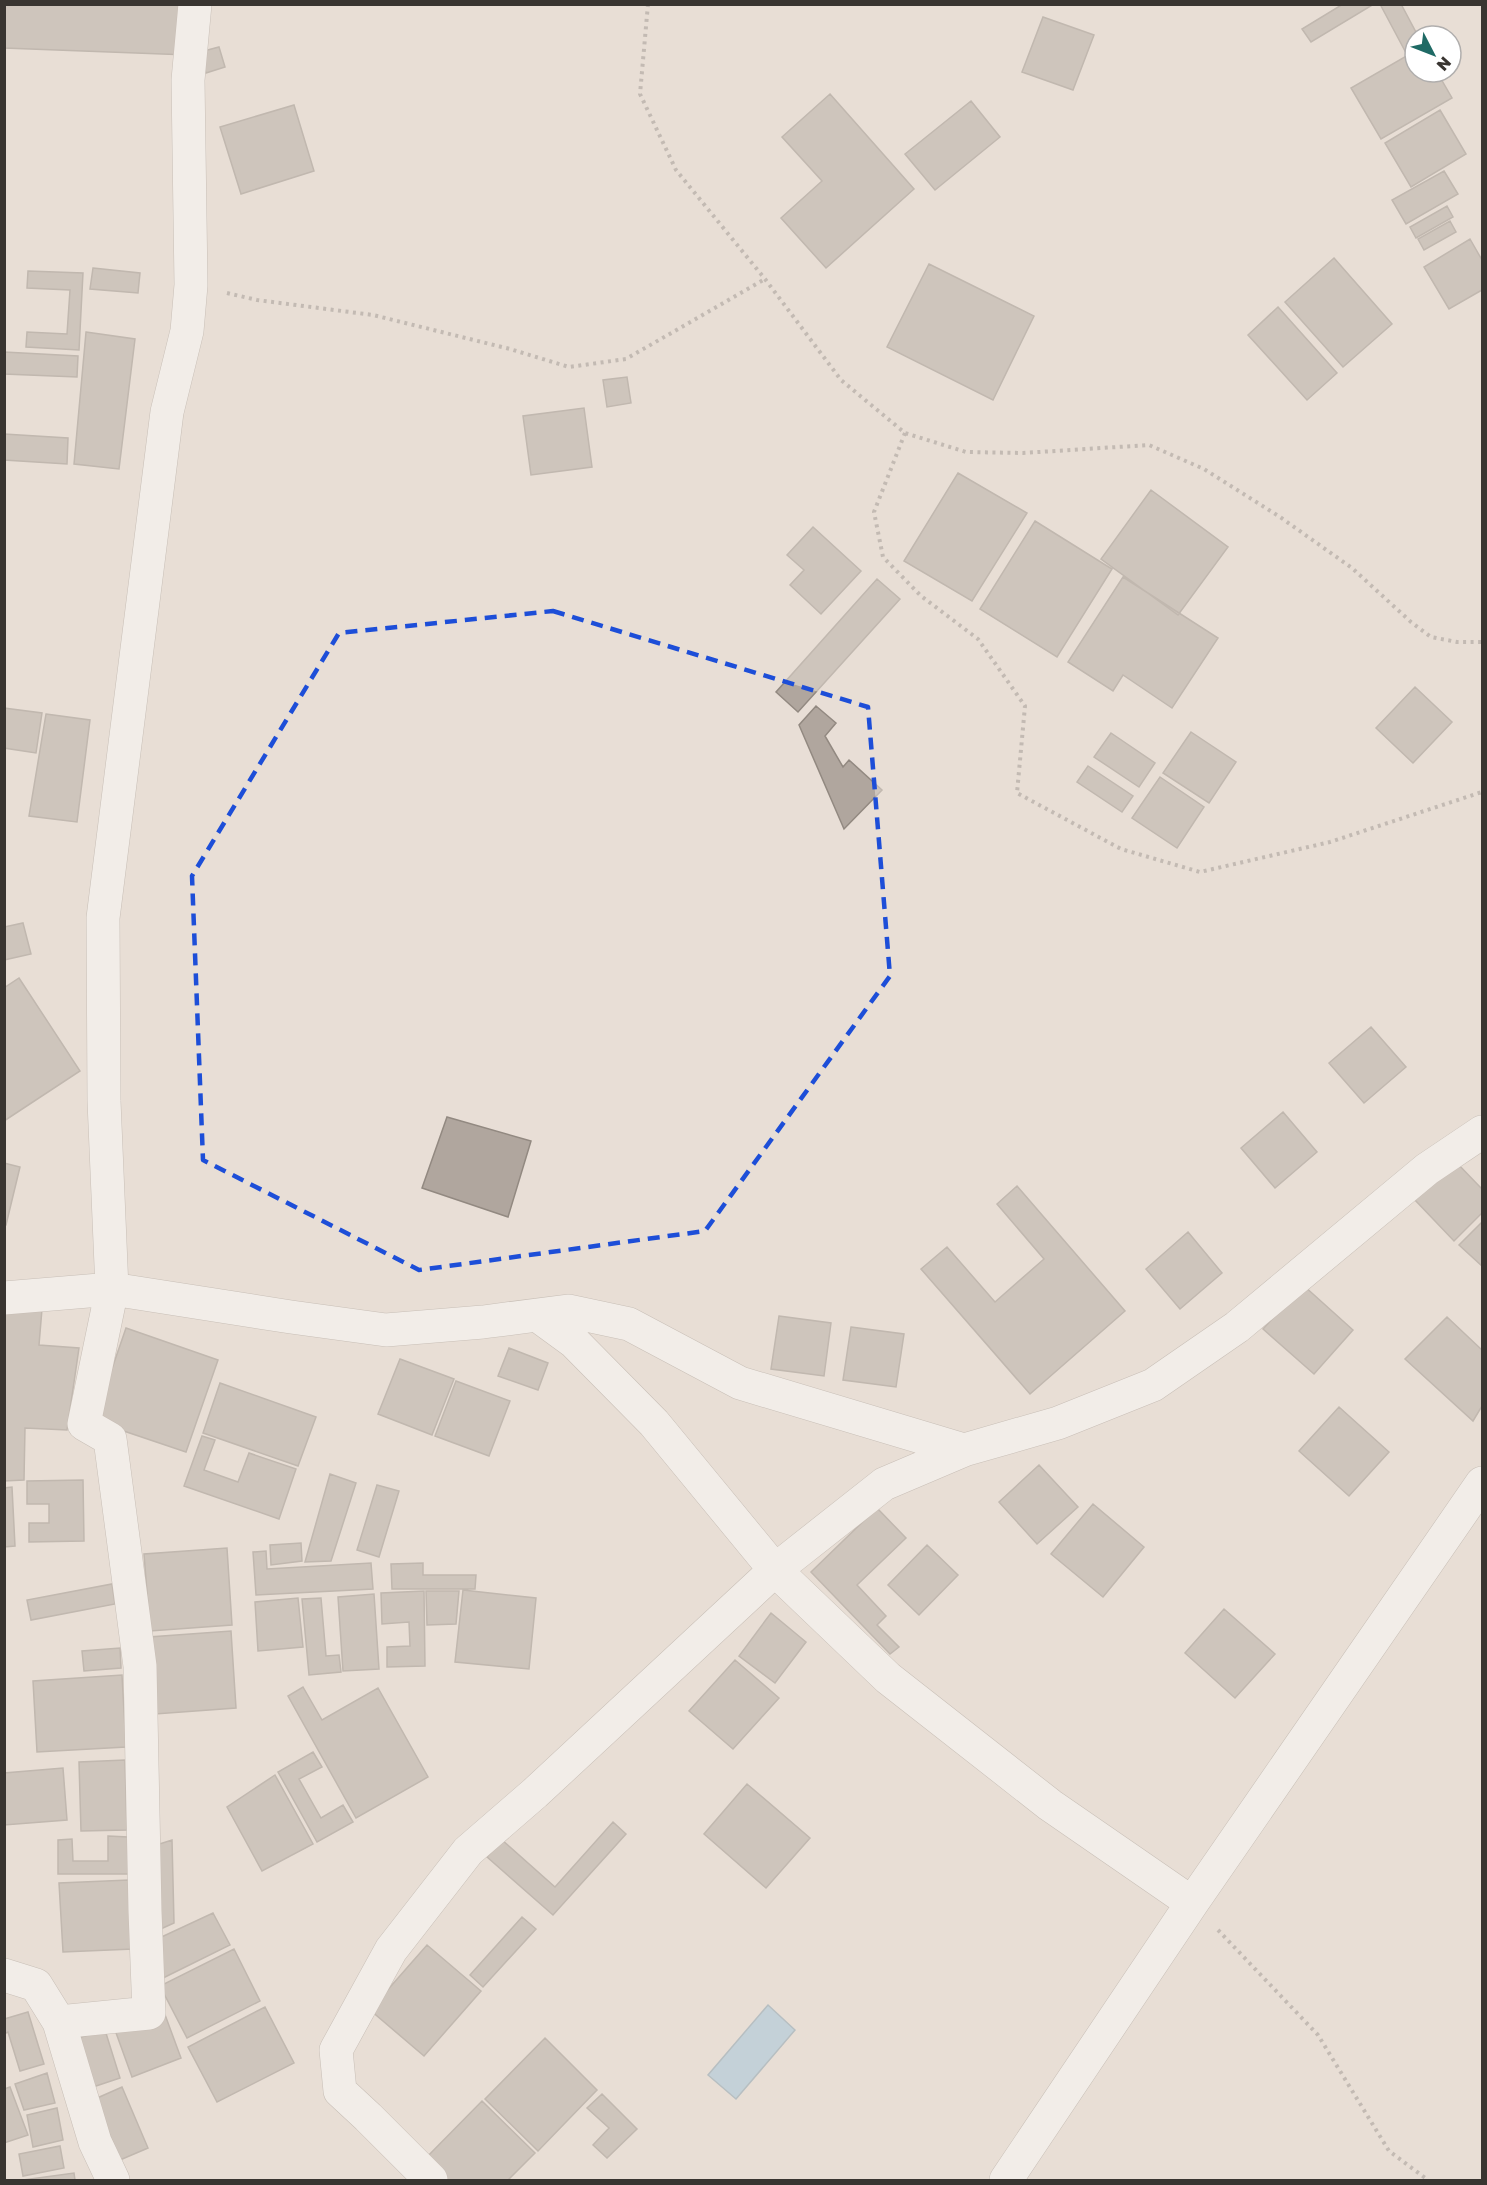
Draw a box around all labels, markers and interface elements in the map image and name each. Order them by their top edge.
north arrow [1403,24,1463,84]
text: N [1433,53,1456,75]

